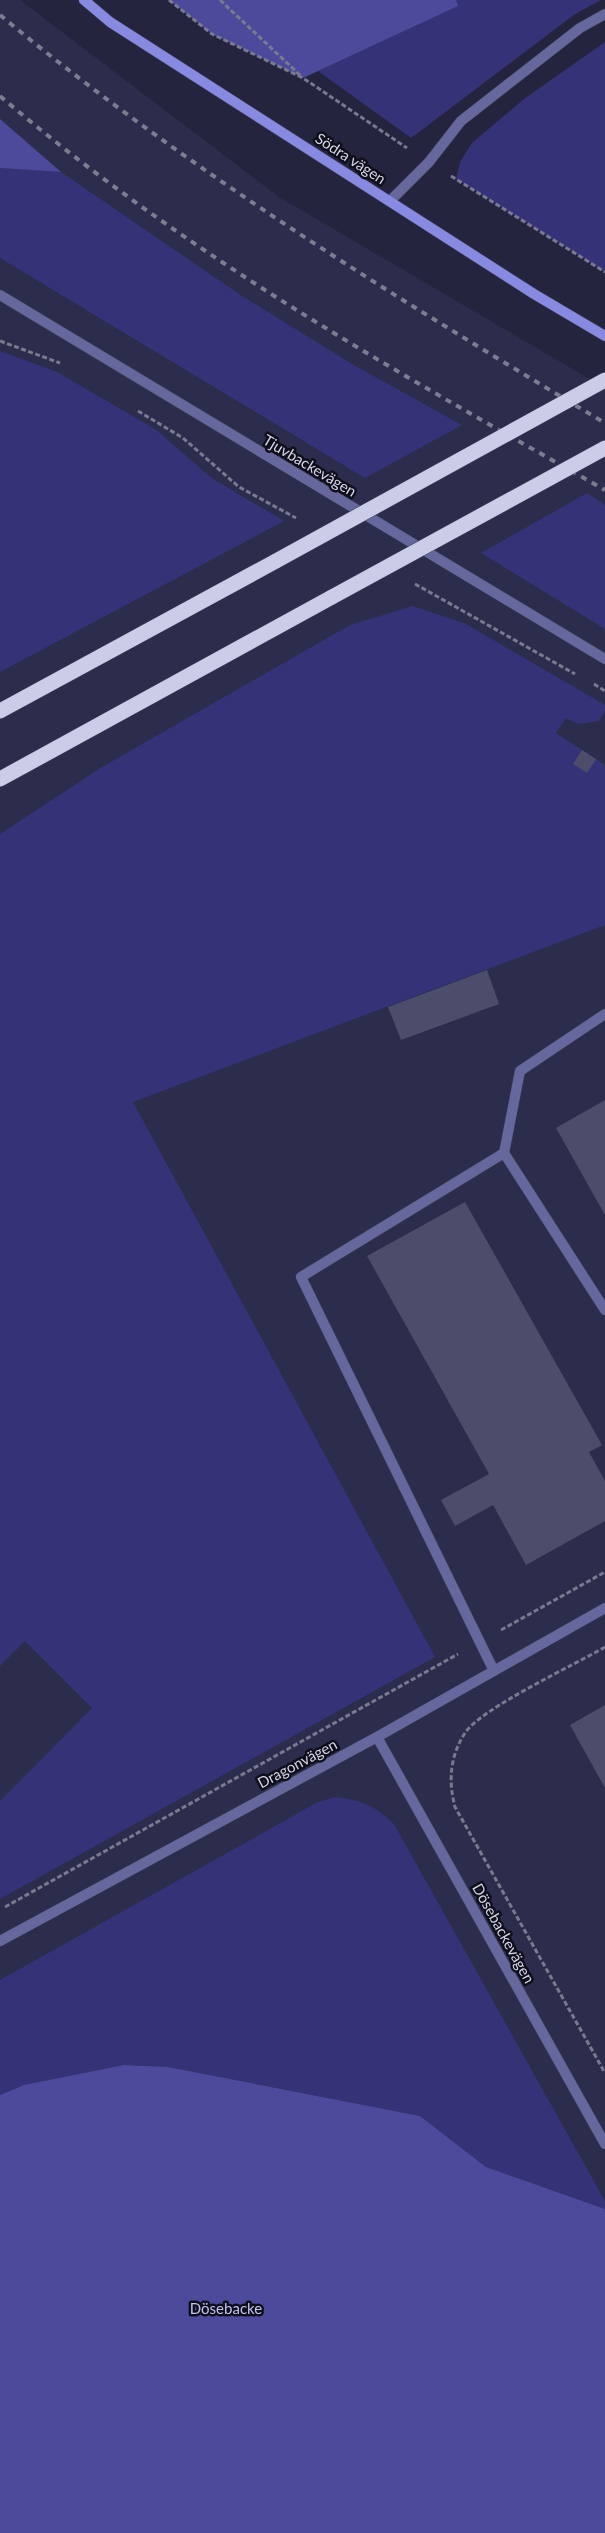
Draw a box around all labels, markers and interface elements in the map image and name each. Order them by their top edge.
street label: Södra vägen [312,129,390,187]
street label: Tjuvbackevägen [260,430,360,500]
street label: Dragonvägen [254,1735,340,1791]
street label: Dösebackevägen [469,1880,539,1986]
park label: Dösebacke [190,2299,262,2317]

